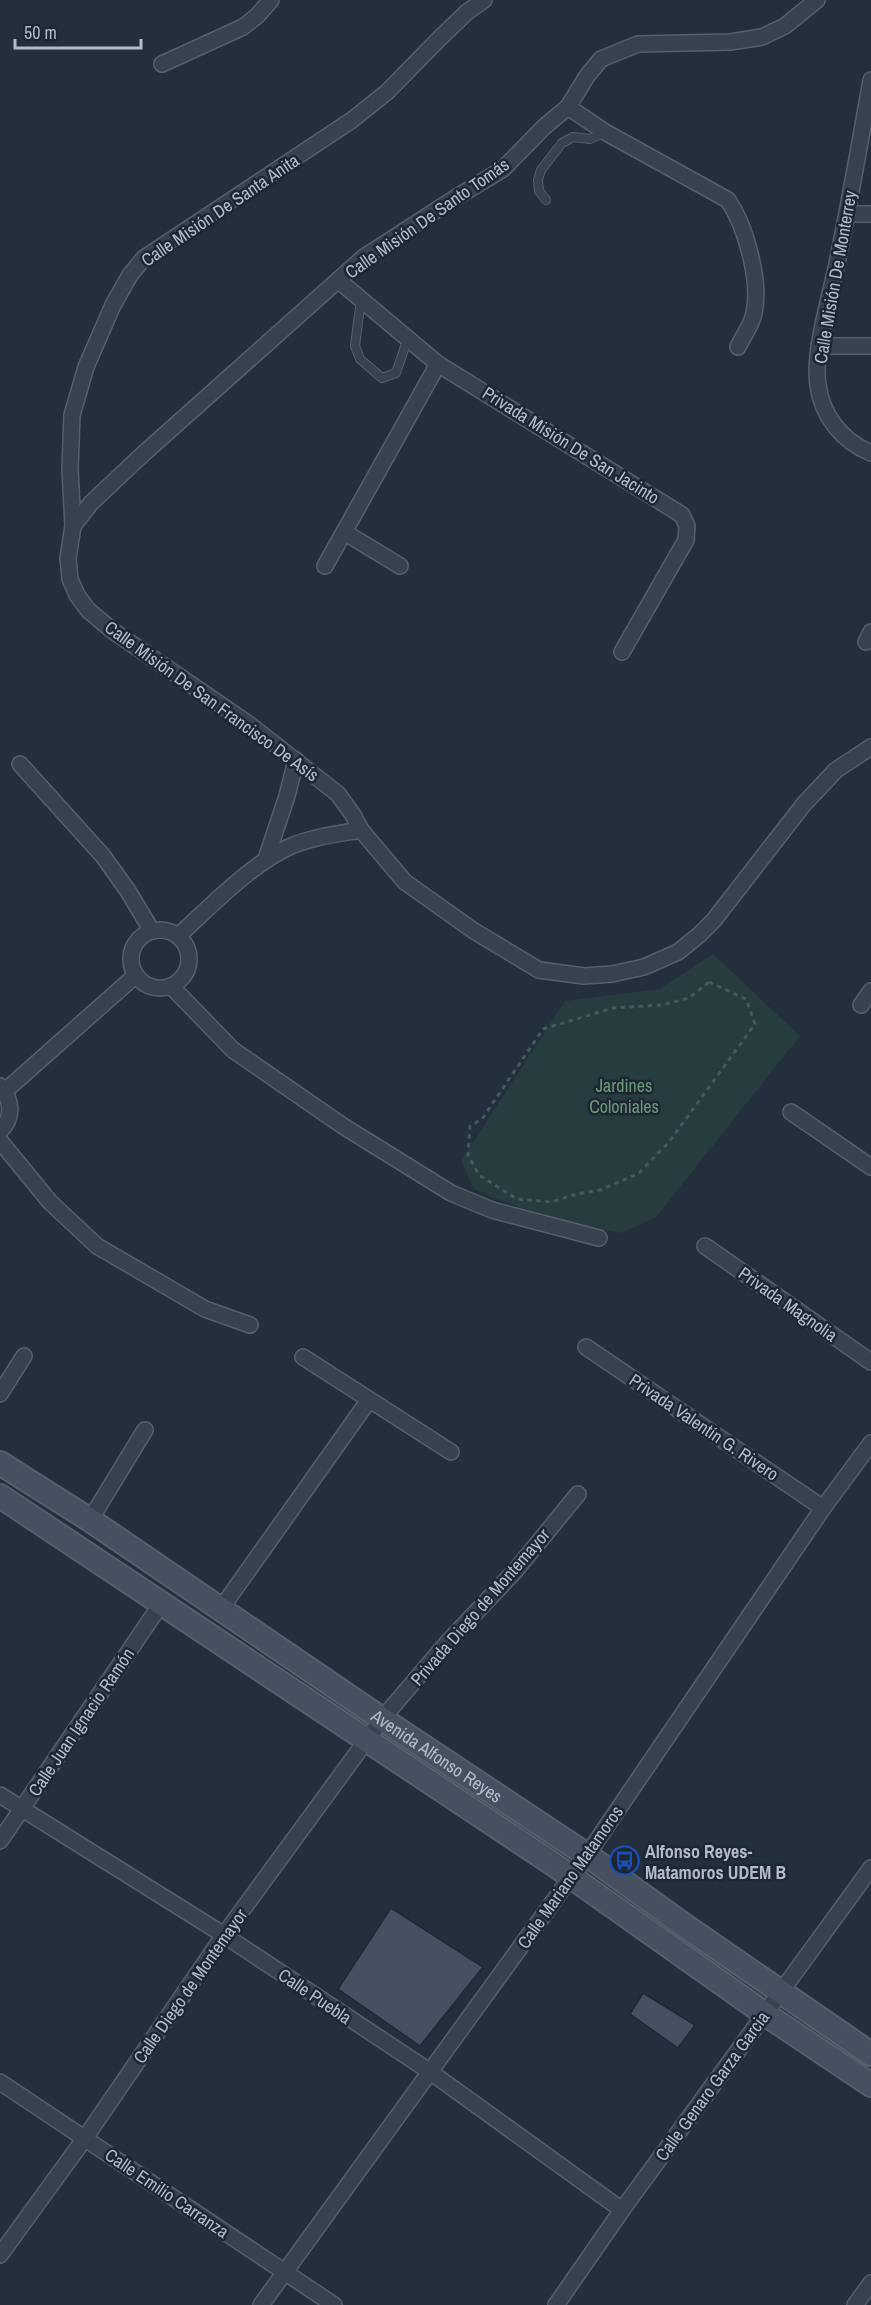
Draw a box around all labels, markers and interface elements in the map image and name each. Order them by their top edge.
scale bar [15,12,141,50]
text: 50 m [24,20,57,45]
street label: Calle Misión De Santa Anita [136,148,304,272]
street label: Calle Misión De Santo Tomás [340,152,514,284]
street label: Calle Misión De Monterrey [807,188,863,366]
street label: Privada Misión De San Jacinto [478,380,664,510]
street label: Calle Misión De San Francisco De Asís [100,615,324,787]
park label: Jardines Coloniales [589,1073,659,1119]
street label: Privada Magnolia [733,1261,843,1347]
street label: Privada Valentín G. Rivero [624,1368,784,1486]
street label: Privada Diego de Montemayor [405,1523,555,1691]
street label: Calle Juan Ignacio Ramón [22,1643,140,1801]
street label: Avenida Alfonso Reyes [366,1702,508,1808]
street label: Calle Mariano Matamoros [511,1800,629,1954]
place label: Alfonso Reyes- Matamoros UDEM B [645,1839,786,1885]
bus stop icon: Alfonso Reyes- Matamoros UDEM B [608,1845,640,1877]
street label: Calle Diego de Montemayor [127,1903,253,2068]
street label: Calle Puebla [273,1962,357,2030]
street label: Calle Genaro Garza Garcia [649,2006,775,2166]
street label: Calle Emilio Carranza [100,2142,234,2244]

